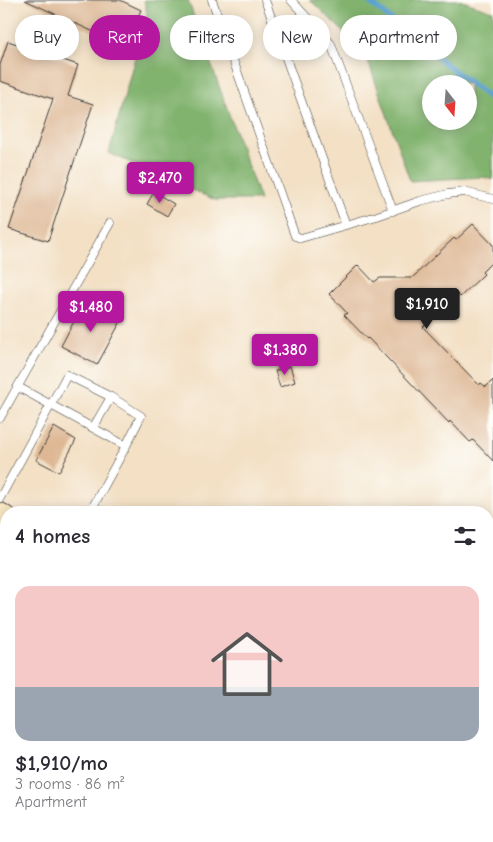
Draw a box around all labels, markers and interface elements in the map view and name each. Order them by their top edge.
chip: Buy [15,15,79,60]
chip: Rent [89,15,160,60]
chip: Filters [170,15,253,60]
chip: New [263,15,330,60]
chip: Apartment [340,15,457,60]
north arrow [422,75,478,130]
map controls [422,75,477,130]
pin: $2,470 [119,162,201,204]
text: $2,470 [138,169,182,187]
pin: $1,910 [386,288,468,330]
pin: $1,480 [50,290,132,333]
text: $1,910 [406,295,448,313]
text: $1,480 [69,298,113,316]
pin: $1,380 [244,334,326,376]
text: $1,380 [263,341,307,359]
icon: filters [451,522,479,550]
text: 4 homes [15,524,90,548]
icon: home [202,619,292,709]
text: $1,910/mo [15,751,108,775]
text: 3 rooms · 86 m² [15,775,124,793]
text: Apartment [15,793,87,811]

